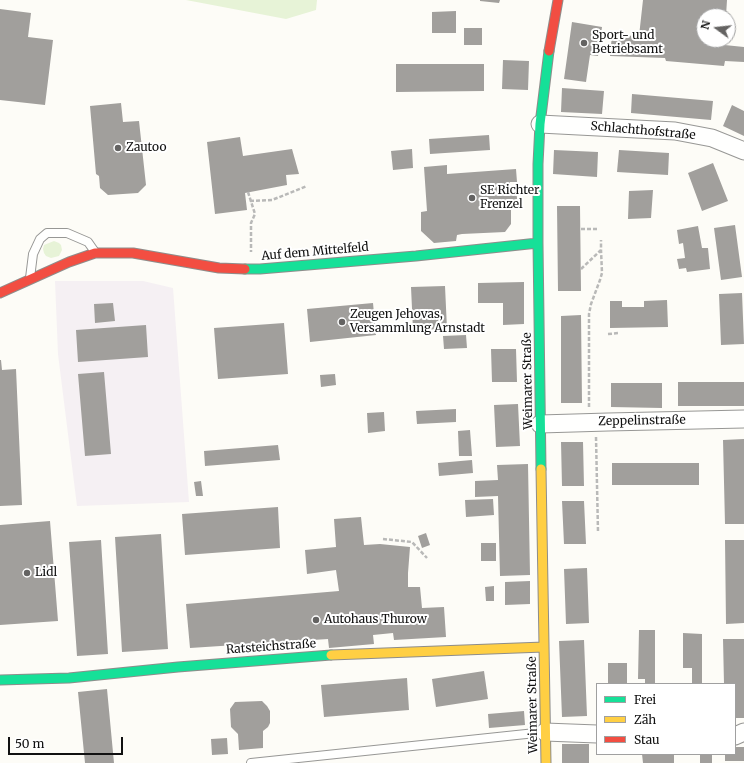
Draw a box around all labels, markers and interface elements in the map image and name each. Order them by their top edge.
north arrow [696,8,736,48]
text: N [697,19,713,31]
place label: Sport- und Betriebsamt [592,29,663,57]
marker: Sport- und Betriebsamt [579,38,589,48]
street label: Schlachthofstraße [590,119,696,143]
place label: Zautoo [126,141,166,155]
marker: Zautoo [113,143,123,153]
place label: SE Richter Frenzel [480,184,539,212]
marker: SE Richter Frenzel [467,193,477,203]
street label: Auf dem Mittelfeld [261,240,369,264]
place label: Zeugen Jehovas, Versammlung Arnstadt [350,308,485,336]
marker: Zeugen Jehovas, Versammlung Arnstadt [337,317,347,327]
street label: Weimarer Straße [520,332,536,430]
street label: Zeppelinstraße [598,413,686,429]
place label: Lidl [35,566,57,580]
marker: Lidl [22,568,32,578]
place label: Autohaus Thurow [324,613,427,627]
marker: Autohaus Thurow [311,615,321,625]
street label: Ratsteichstraße [225,637,317,657]
street label: Weimarer Straße [525,656,541,754]
legend [596,683,736,755]
text: Frei [634,692,656,707]
text: Zäh [634,712,656,727]
scale bar [10,729,125,755]
text: Stau [634,732,660,747]
text: 50 m [15,736,44,751]

